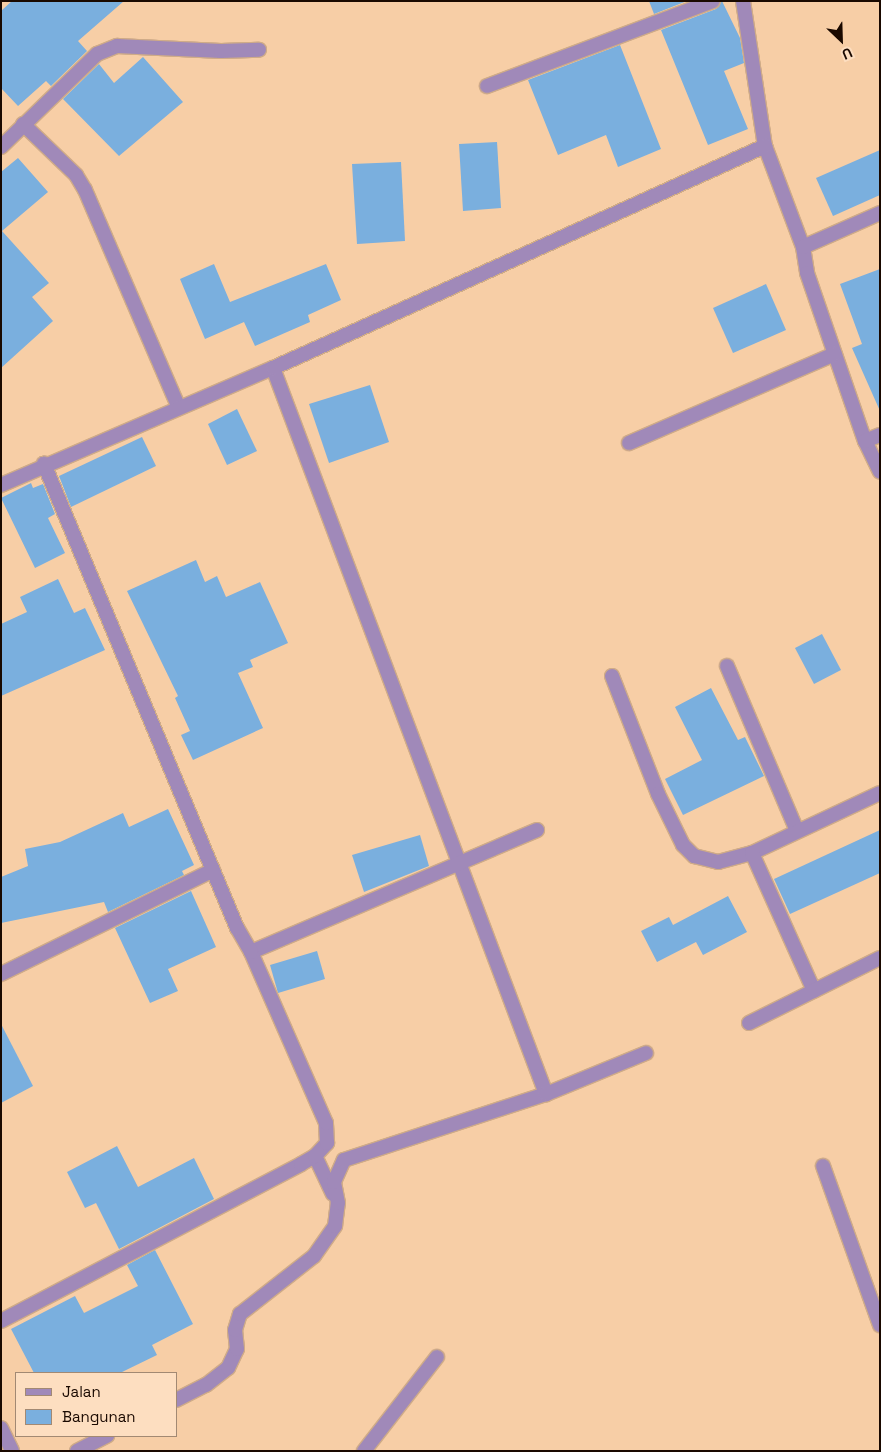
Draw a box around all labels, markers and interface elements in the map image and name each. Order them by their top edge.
north arrow [816,15,866,65]
text: U [839,44,855,64]
legend [15,1372,178,1437]
text: Jalan [62,1382,101,1401]
text: Bangunan [62,1407,136,1426]

